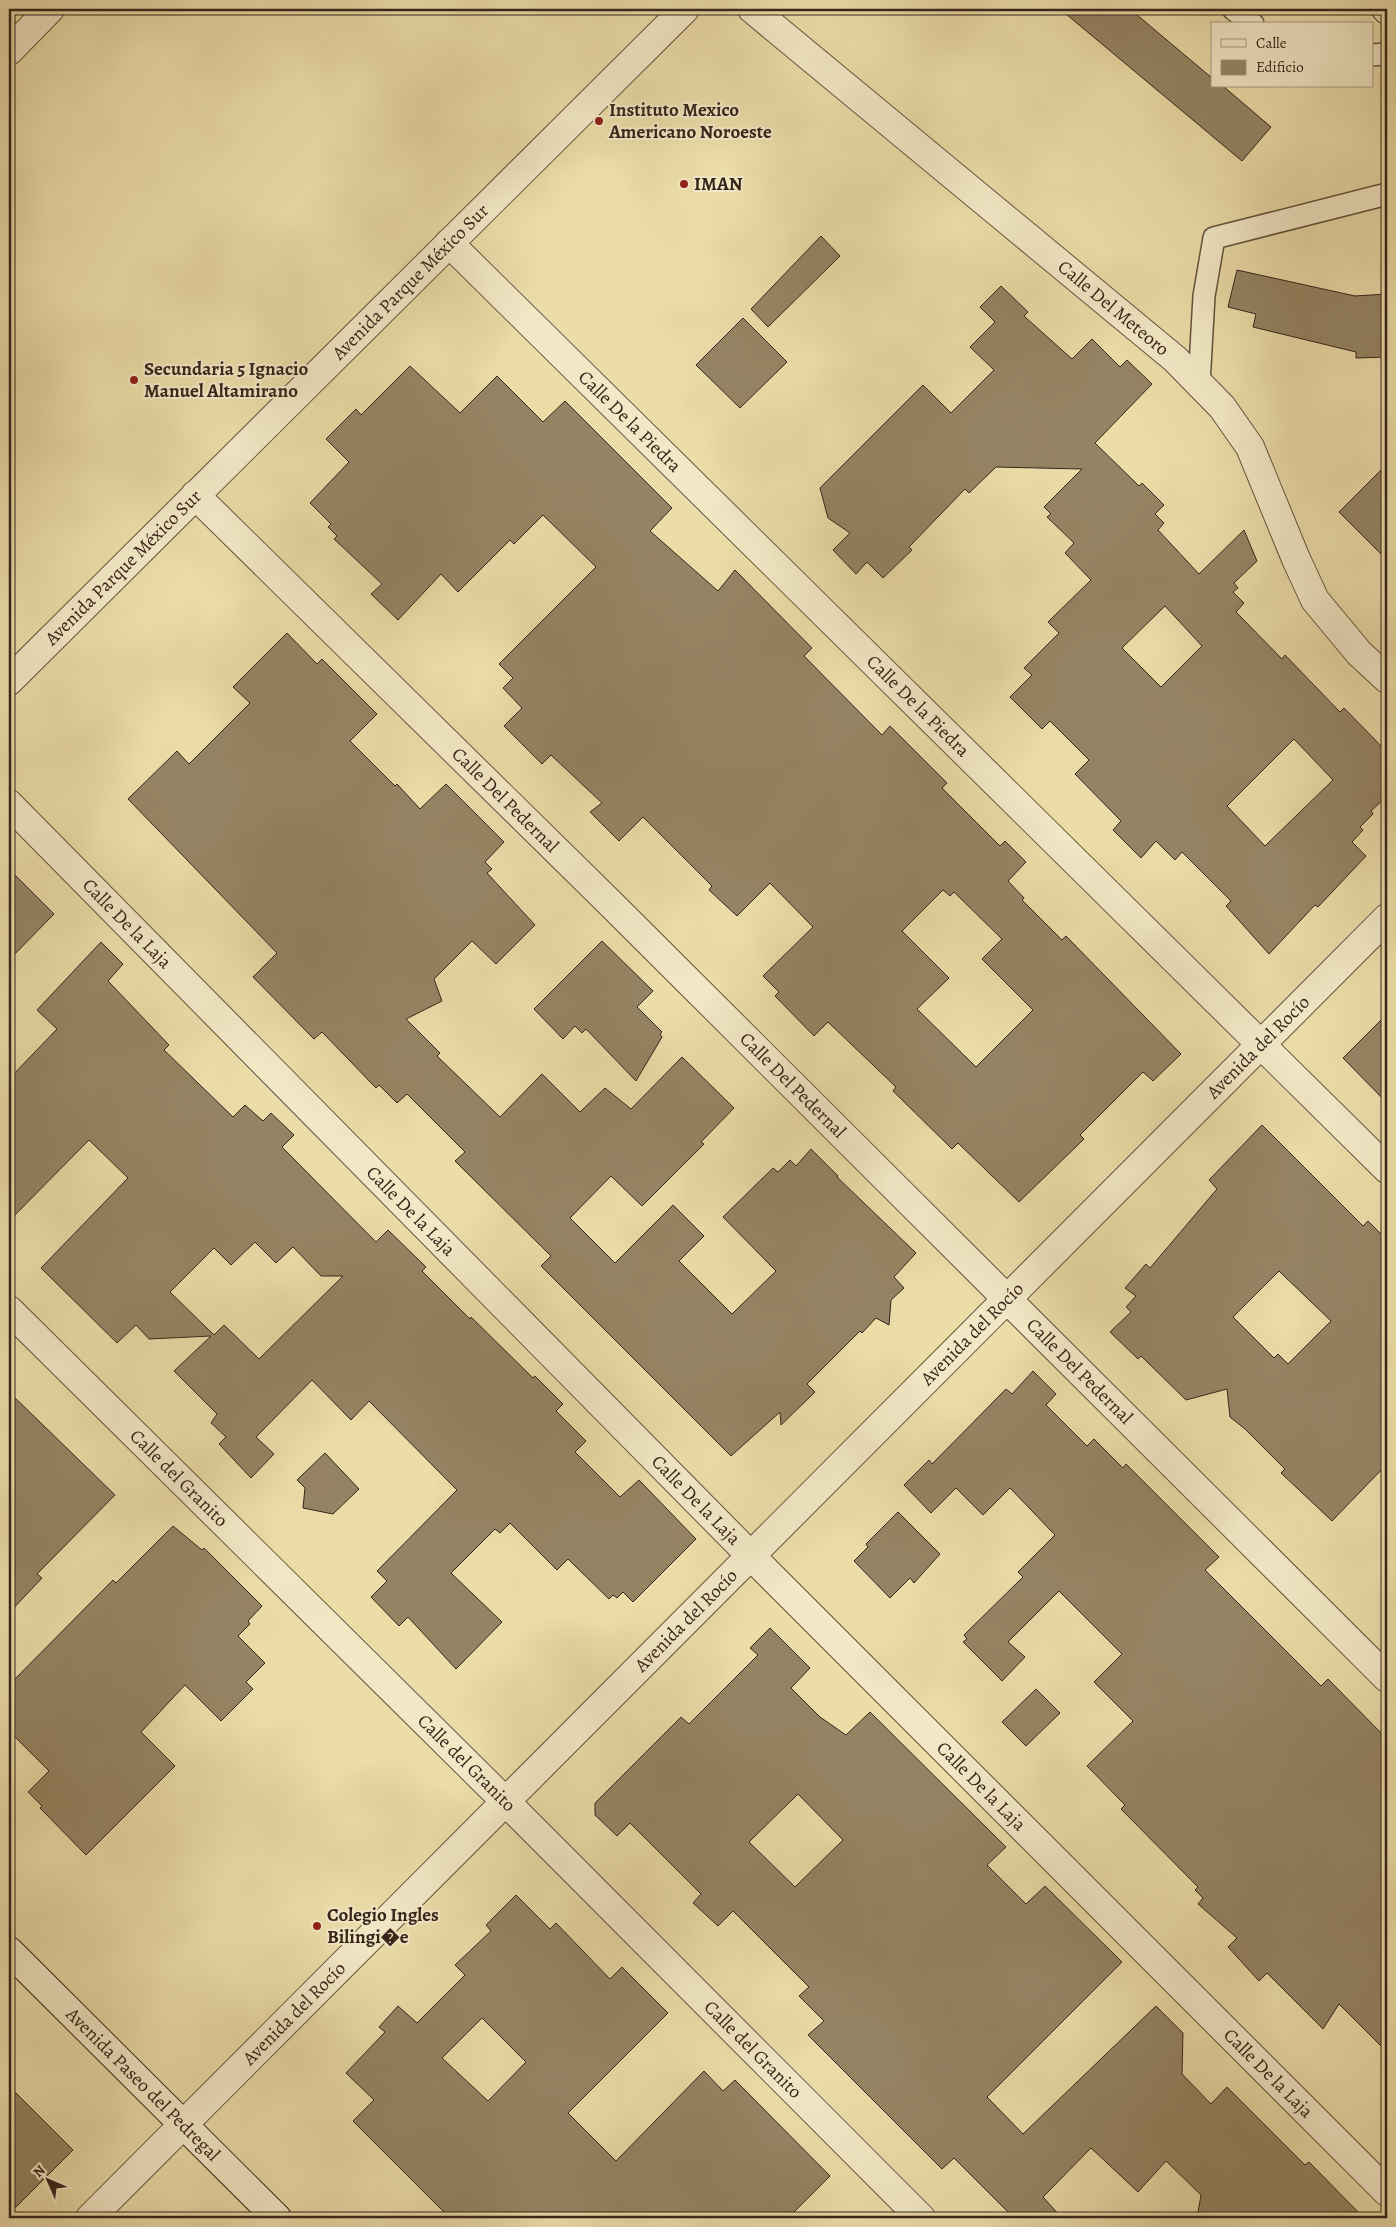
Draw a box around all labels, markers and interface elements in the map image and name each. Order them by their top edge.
legend [1211,22,1374,88]
text: Calle [1256,33,1287,53]
text: Edificio [1256,57,1304,77]
place label: Instituto Mexico Americano Noroeste [608,97,772,145]
marker: Instituto Mexico Americano Noroeste [593,115,605,127]
place label: IMAN [694,171,743,197]
marker: IMAN [678,178,690,190]
street label: Avenida Parque México Sur [326,198,495,366]
street label: Calle Del Meteoro [1052,254,1175,362]
place label: Secundaria 5 Ignacio Manuel Altamirano [144,356,309,404]
street label: Calle De la Piedra [572,365,687,478]
marker: Secundaria 5 Ignacio Manuel Altamirano [128,374,140,386]
street label: Avenida Parque México Sur [38,484,207,652]
street label: Calle De la Piedra [861,649,975,763]
street label: Calle Del Pedernal [446,741,565,859]
street label: Calle De la Laja [77,873,178,975]
street label: Avenida del Rocío [1200,990,1316,1105]
street label: Calle Del Pedernal [734,1026,852,1144]
street label: Calle De la Laja [360,1160,461,1262]
street label: Avenida del Rocío [914,1276,1030,1392]
street label: Calle Del Pedernal [1020,1312,1139,1430]
street label: Calle del Granito [124,1423,234,1533]
street label: Calle De la Laja [645,1449,746,1551]
street label: Avenida del Rocío [628,1563,744,1679]
street label: Calle del Granito [412,1708,522,1818]
street label: Calle De la Laja [931,1736,1032,1837]
place label: Colegio Ingles Bilingi�e [327,1902,439,1950]
marker: Colegio Ingles Bilingi�e [311,1920,323,1932]
street label: Avenida del Rocío [236,1956,352,2072]
street label: Calle del Granito [698,1995,808,2104]
street label: Avenida Paseo del Pedregal [59,2001,226,2167]
street label: Calle De la Laja [1218,2023,1319,2124]
north arrow [22,2154,72,2204]
text: N [29,2161,49,2181]

